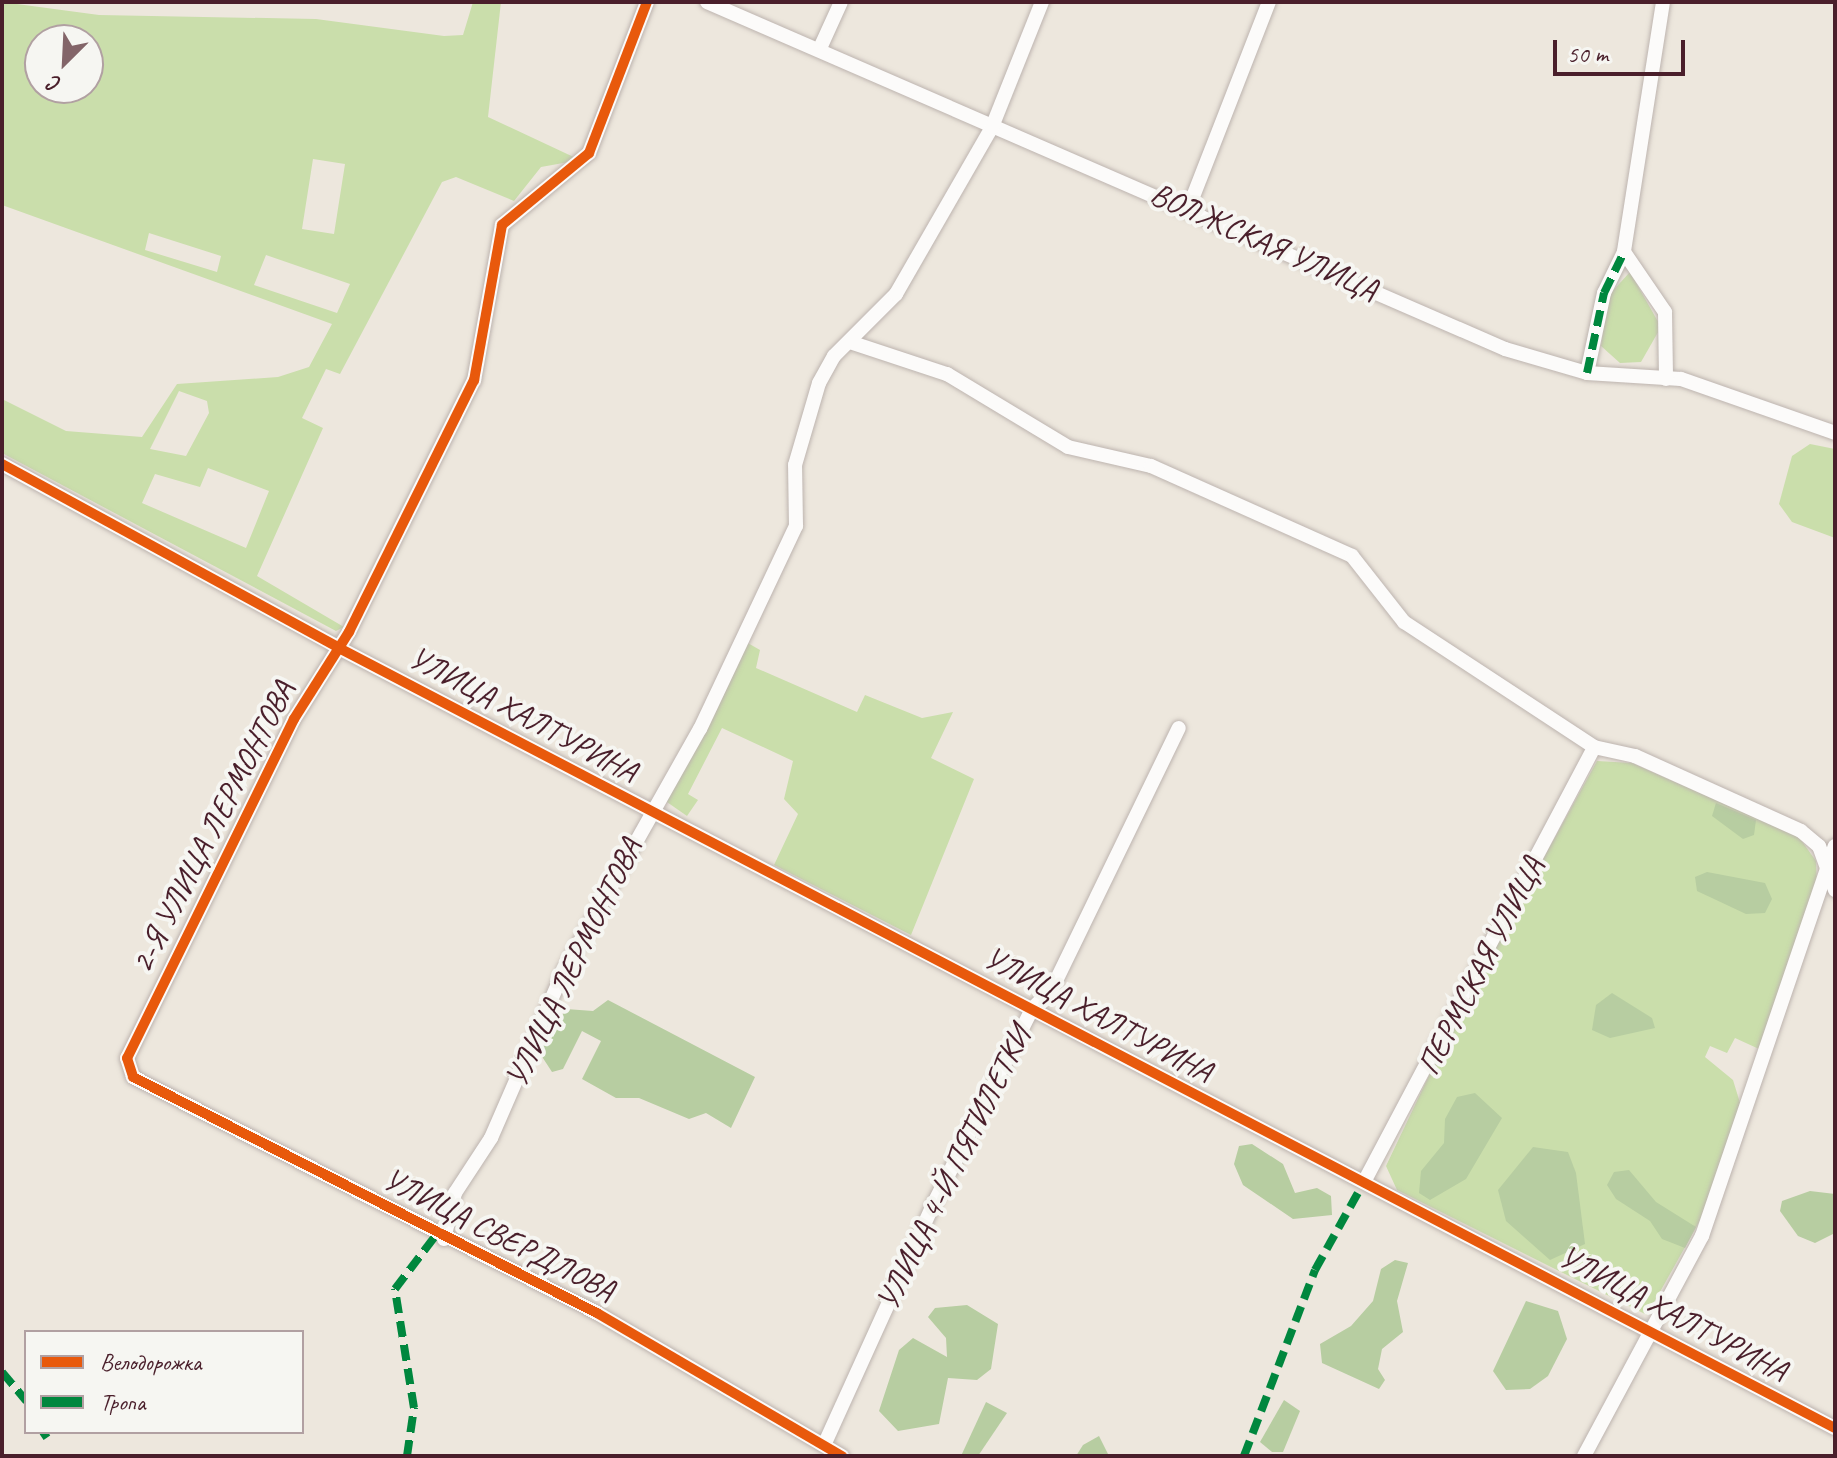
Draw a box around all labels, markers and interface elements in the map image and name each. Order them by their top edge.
north arrow [24,24,104,104]
scale bar [1557,24,1689,74]
text: 50 m [1567,39,1608,69]
text: С [44,69,66,99]
street label: ВОЛЖСКАЯ УЛИЦА [1144,175,1384,309]
street label: УЛИЦА ХАЛТУРИНА [403,639,643,791]
street label: 2-Я УЛИЦА ЛЕРМОНТОВА [123,675,303,979]
street label: УЛИЦА ЛЕРМОНТОВА [497,832,651,1094]
street label: ПЕРМСКАЯ УЛИЦА [1410,851,1552,1081]
street label: УЛИЦА ХАЛТУРИНА [978,939,1218,1091]
street label: УЛИЦА 4-Й ПЯТИЛЕТКИ [869,1020,1039,1316]
street label: УЛИЦА СВЕРДЛОВА [379,1161,619,1309]
street label: УЛИЦА ХАЛТУРИНА [1553,1238,1793,1390]
legend [24,1330,304,1434]
text: Велодорожка [100,1347,201,1377]
text: Тропа [100,1387,145,1417]

